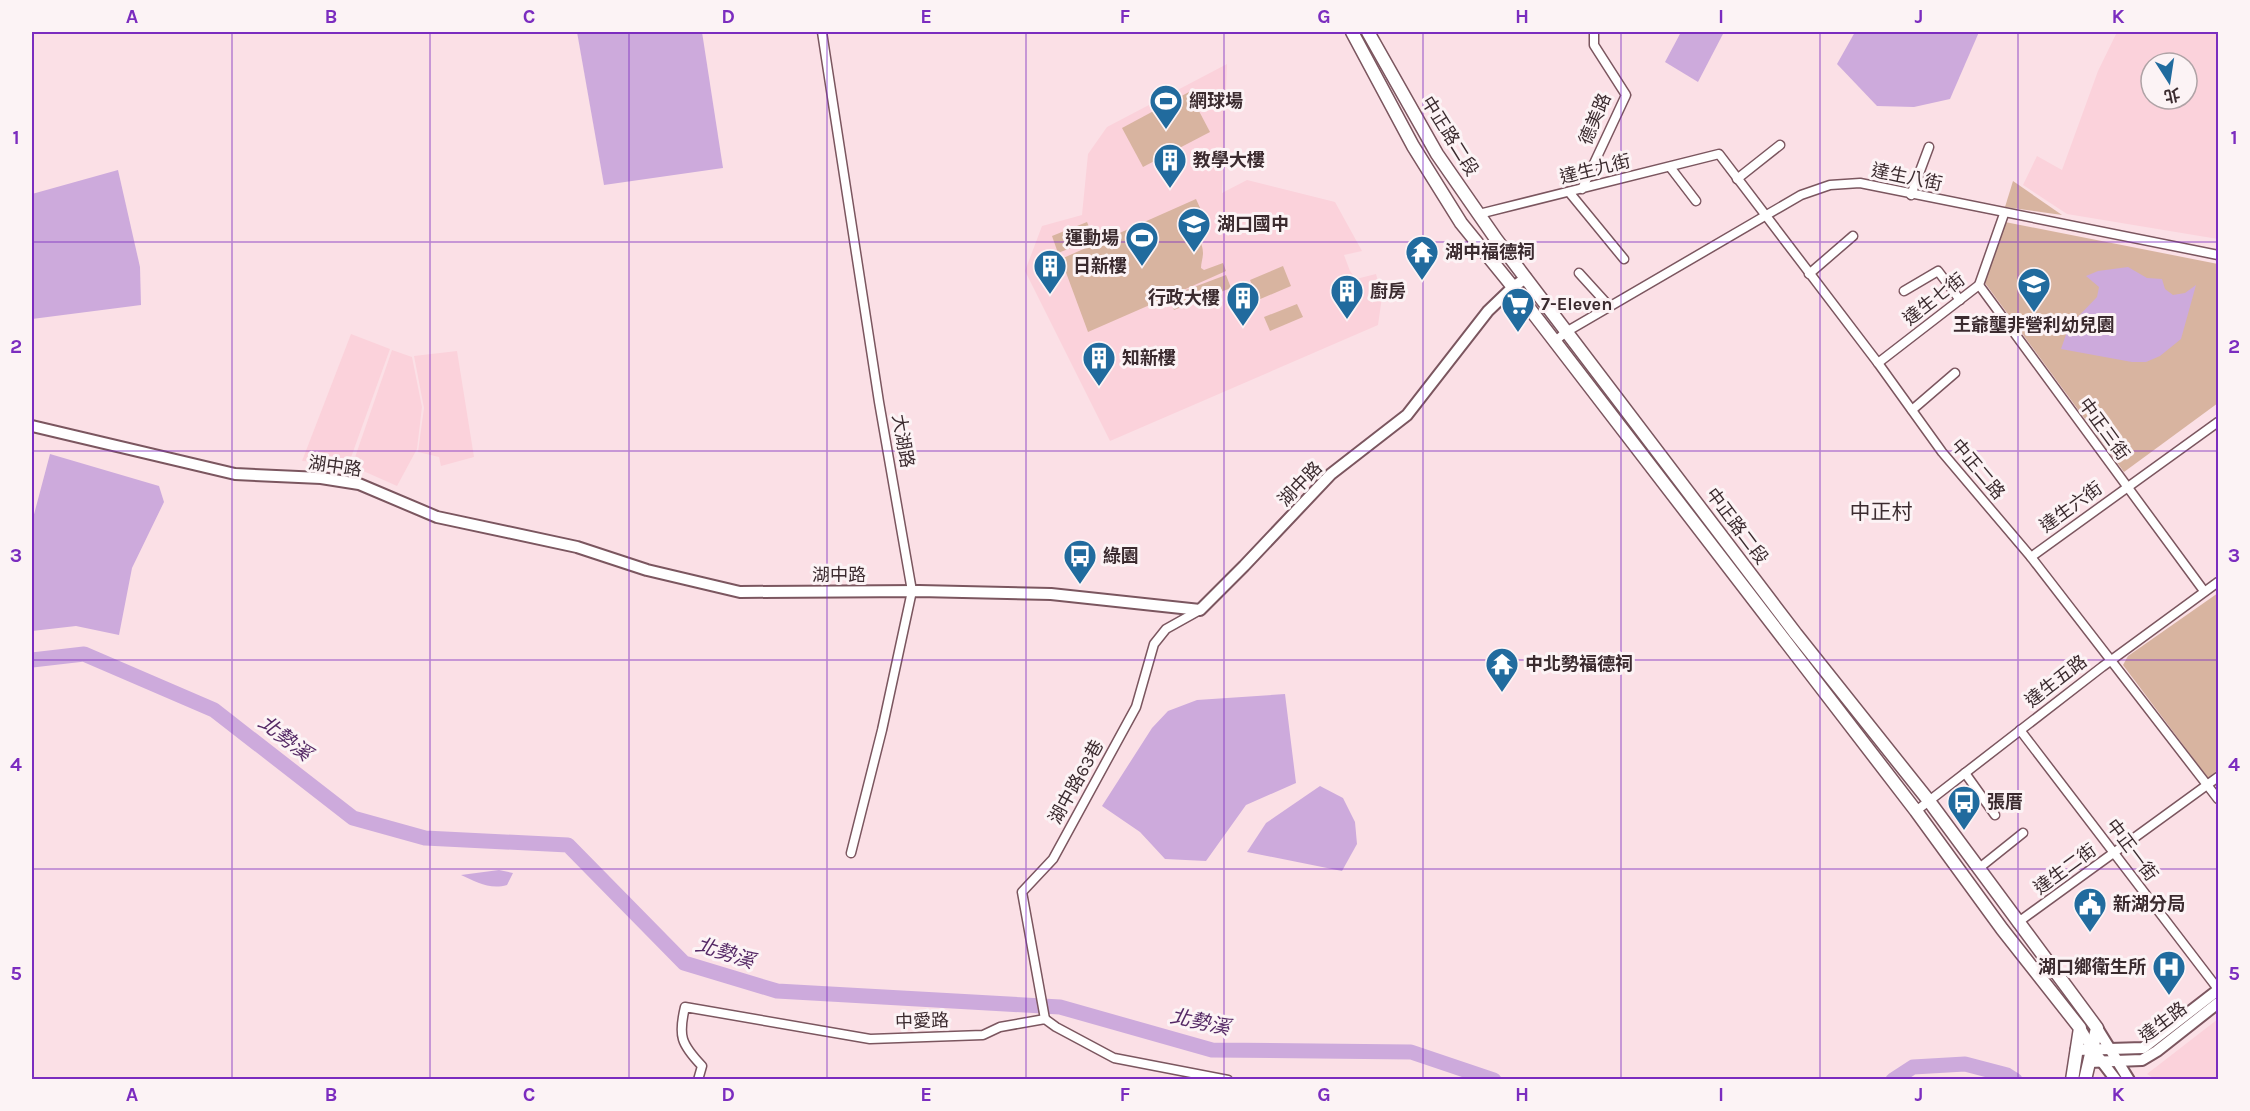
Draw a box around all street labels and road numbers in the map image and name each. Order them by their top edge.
street label: 德美路 [1574,90,1616,148]
street label: 中正路二段 [1417,92,1483,180]
street label: 達生九街 [1557,150,1633,188]
street label: 達生八街 [1869,159,1945,195]
street label: 達生七街 [1899,268,1969,330]
street label: 中正三街 [2074,393,2134,465]
street label: 大湖路 [887,413,919,469]
street label: 中正二路 [1946,434,2010,504]
street label: 湖中路 [307,451,363,481]
street label: 湖中路 [1273,457,1327,511]
street label: 達生六街 [2035,477,2107,537]
street label: 中正路二段 [1701,483,1773,569]
street label: 湖中路 [812,564,866,586]
street label: 達生五路 [2021,650,2091,712]
street label: 湖中路63巷 [1044,736,1108,828]
street label: 中正一街 [2102,815,2162,885]
street label: 達生二街 [2029,839,2101,899]
street label: 達生路 [2135,997,2191,1047]
street label: 中愛路 [895,1009,949,1033]

